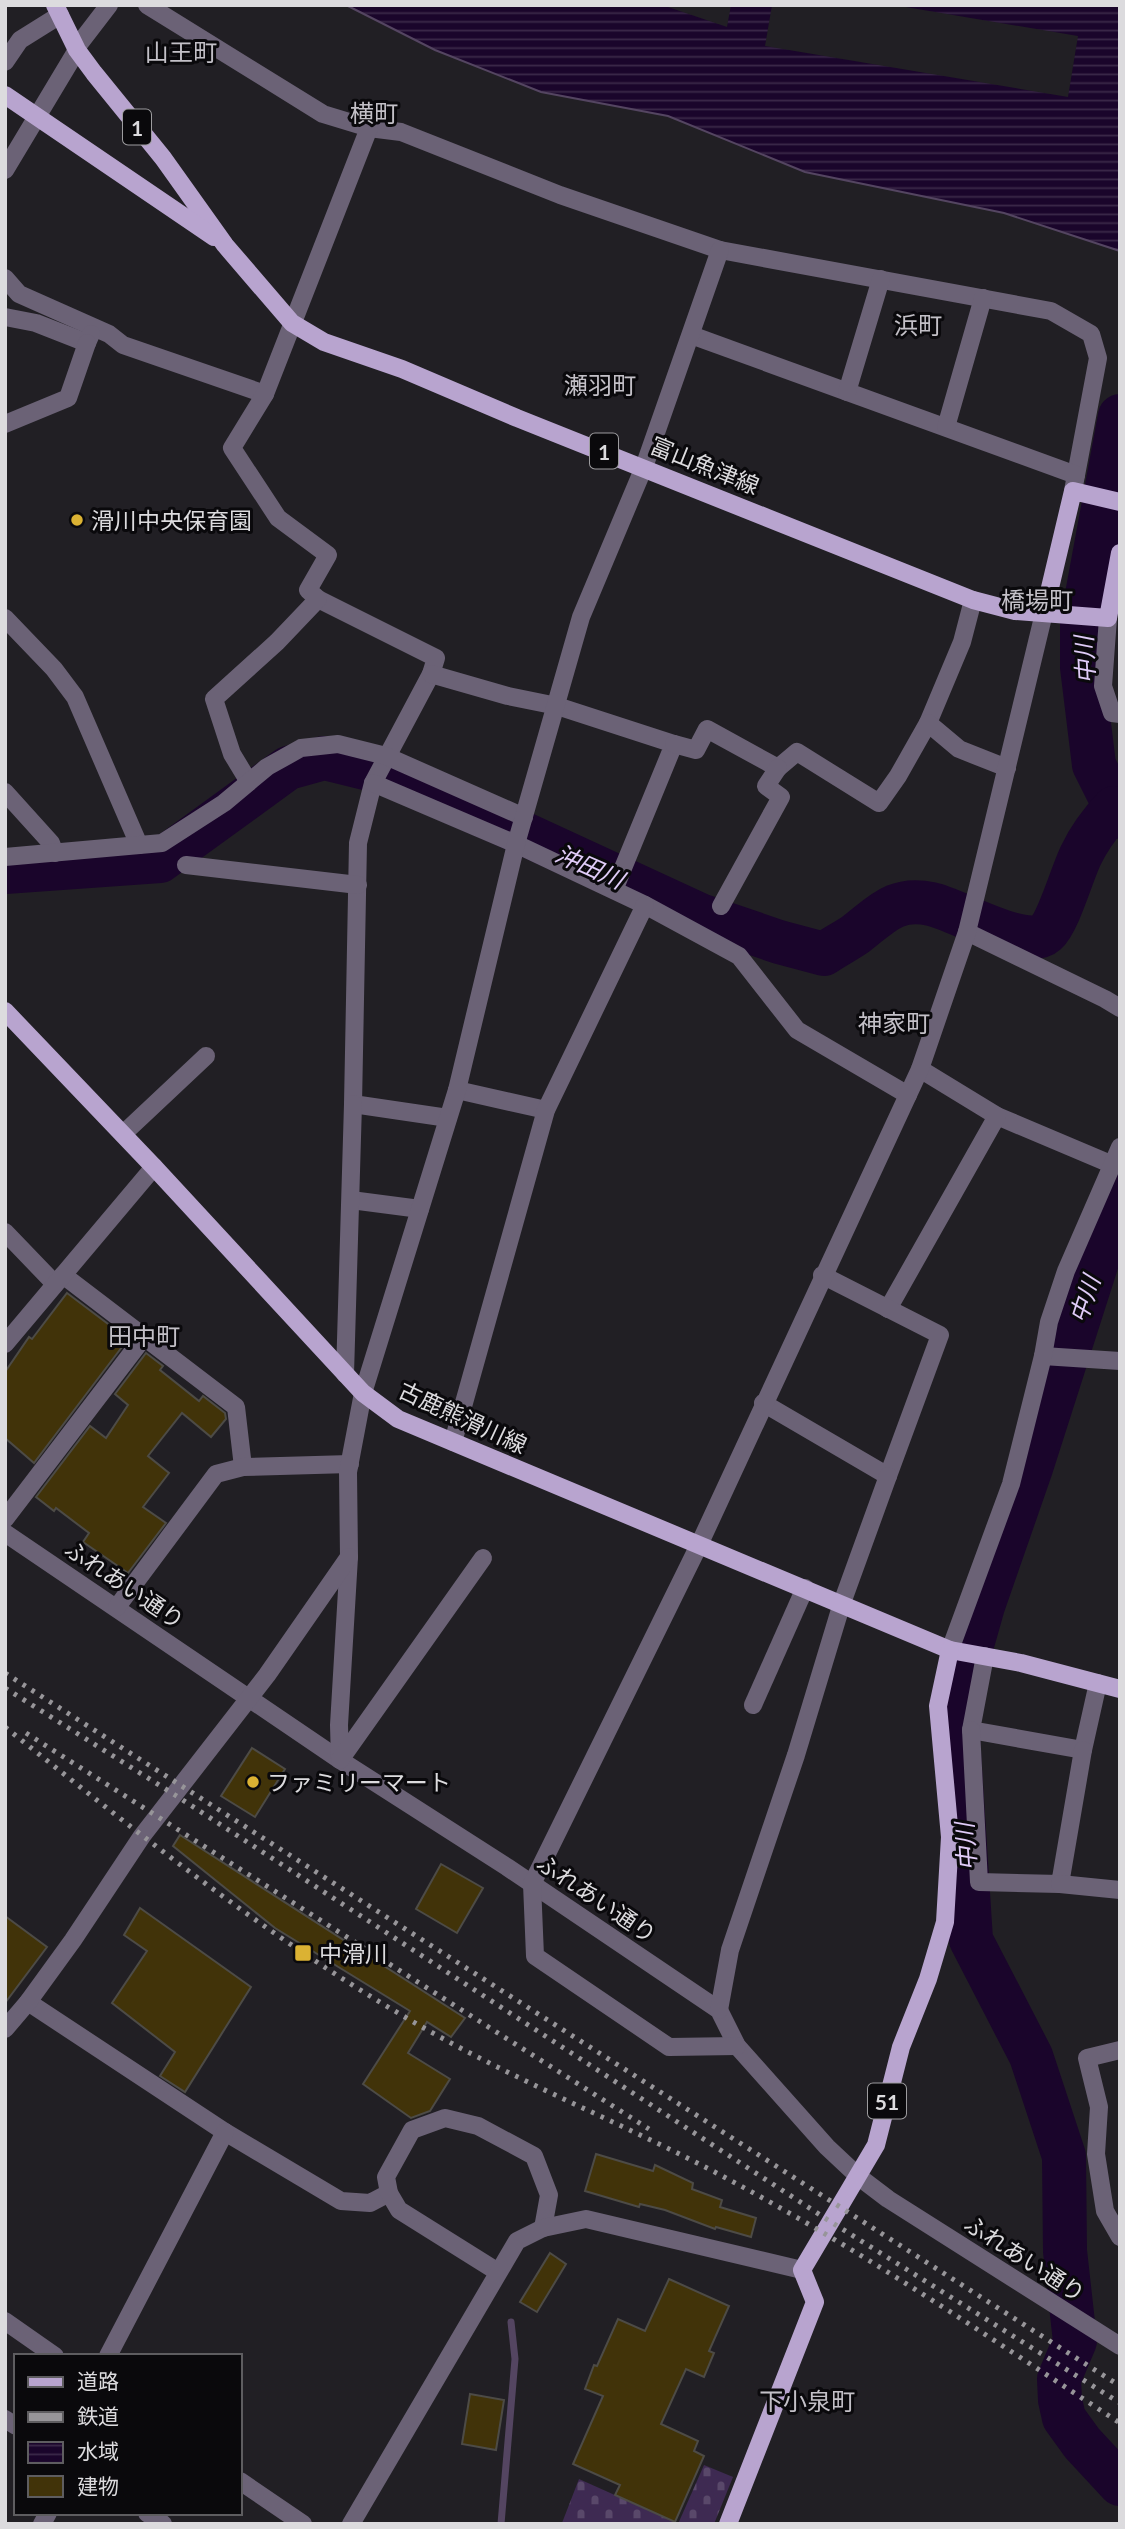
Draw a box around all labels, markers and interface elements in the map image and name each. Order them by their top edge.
district label: 山王町 [145,37,217,66]
district label: 横町 [350,98,398,127]
road number: 1 [123,110,151,144]
district label: 浜町 [894,310,942,339]
district label: 瀬羽町 [564,370,636,399]
street label: 富山魚津線 [646,430,764,500]
road number: 1 [590,434,618,468]
place label: 滑川中央保育園 [91,506,252,534]
marker: 滑川中央保育園 [69,512,85,528]
district label: 橋場町 [1001,585,1073,614]
water label: 中川 [1068,632,1100,685]
water label: 沖田川 [551,838,632,895]
district label: 神家町 [858,1008,930,1037]
water label: 中川 [1063,1269,1106,1326]
district label: 田中町 [108,1321,180,1350]
street label: 古鹿熊滑川線 [395,1375,531,1459]
street label: ふれあい通り [60,1534,190,1634]
place label: ファミリーマート [267,1768,451,1796]
marker: ファミリーマート [245,1774,261,1790]
water label: 中川 [949,1819,981,1872]
street label: ふれあい通り [532,1848,662,1948]
place label: 中滑川 [319,1939,388,1967]
marker: 中滑川 [293,1943,313,1963]
road number: 51 [868,2084,906,2118]
street label: ふれあい通り [960,2209,1090,2307]
legend [14,2354,242,2515]
text: 道路 [77,2368,119,2393]
district label: 下小泉町 [759,2386,855,2415]
text: 鉄道 [77,2403,119,2428]
text: 水域 [77,2438,119,2463]
text: 建物 [77,2473,119,2498]

